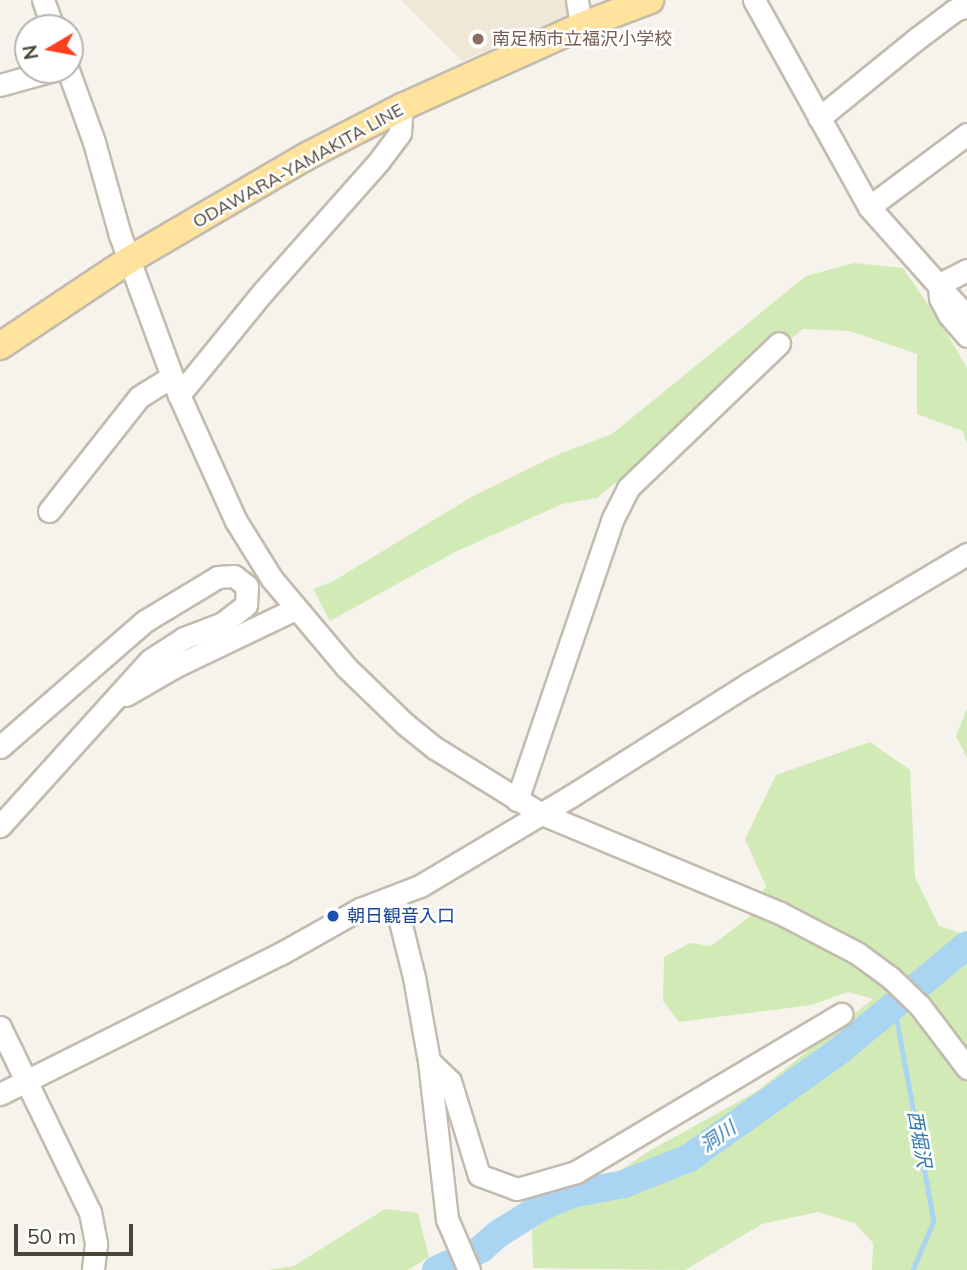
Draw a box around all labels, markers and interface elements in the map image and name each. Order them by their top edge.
north arrow [14,14,84,84]
place label: 南足柄市立福沢小学校 [492,28,672,50]
marker: 南足柄市立福沢小学校 [470,31,486,47]
text: N [17,43,43,61]
street label: ODAWARA-YAMAKITA LINE [189,99,407,233]
place label: 朝日観音入口 [347,905,455,927]
marker: 朝日観音入口 [325,908,341,924]
water label: 西堀沢 [903,1109,935,1169]
water label: 洞川 [696,1117,740,1157]
scale bar [18,1210,136,1254]
text: 50 m [27,1223,76,1249]

